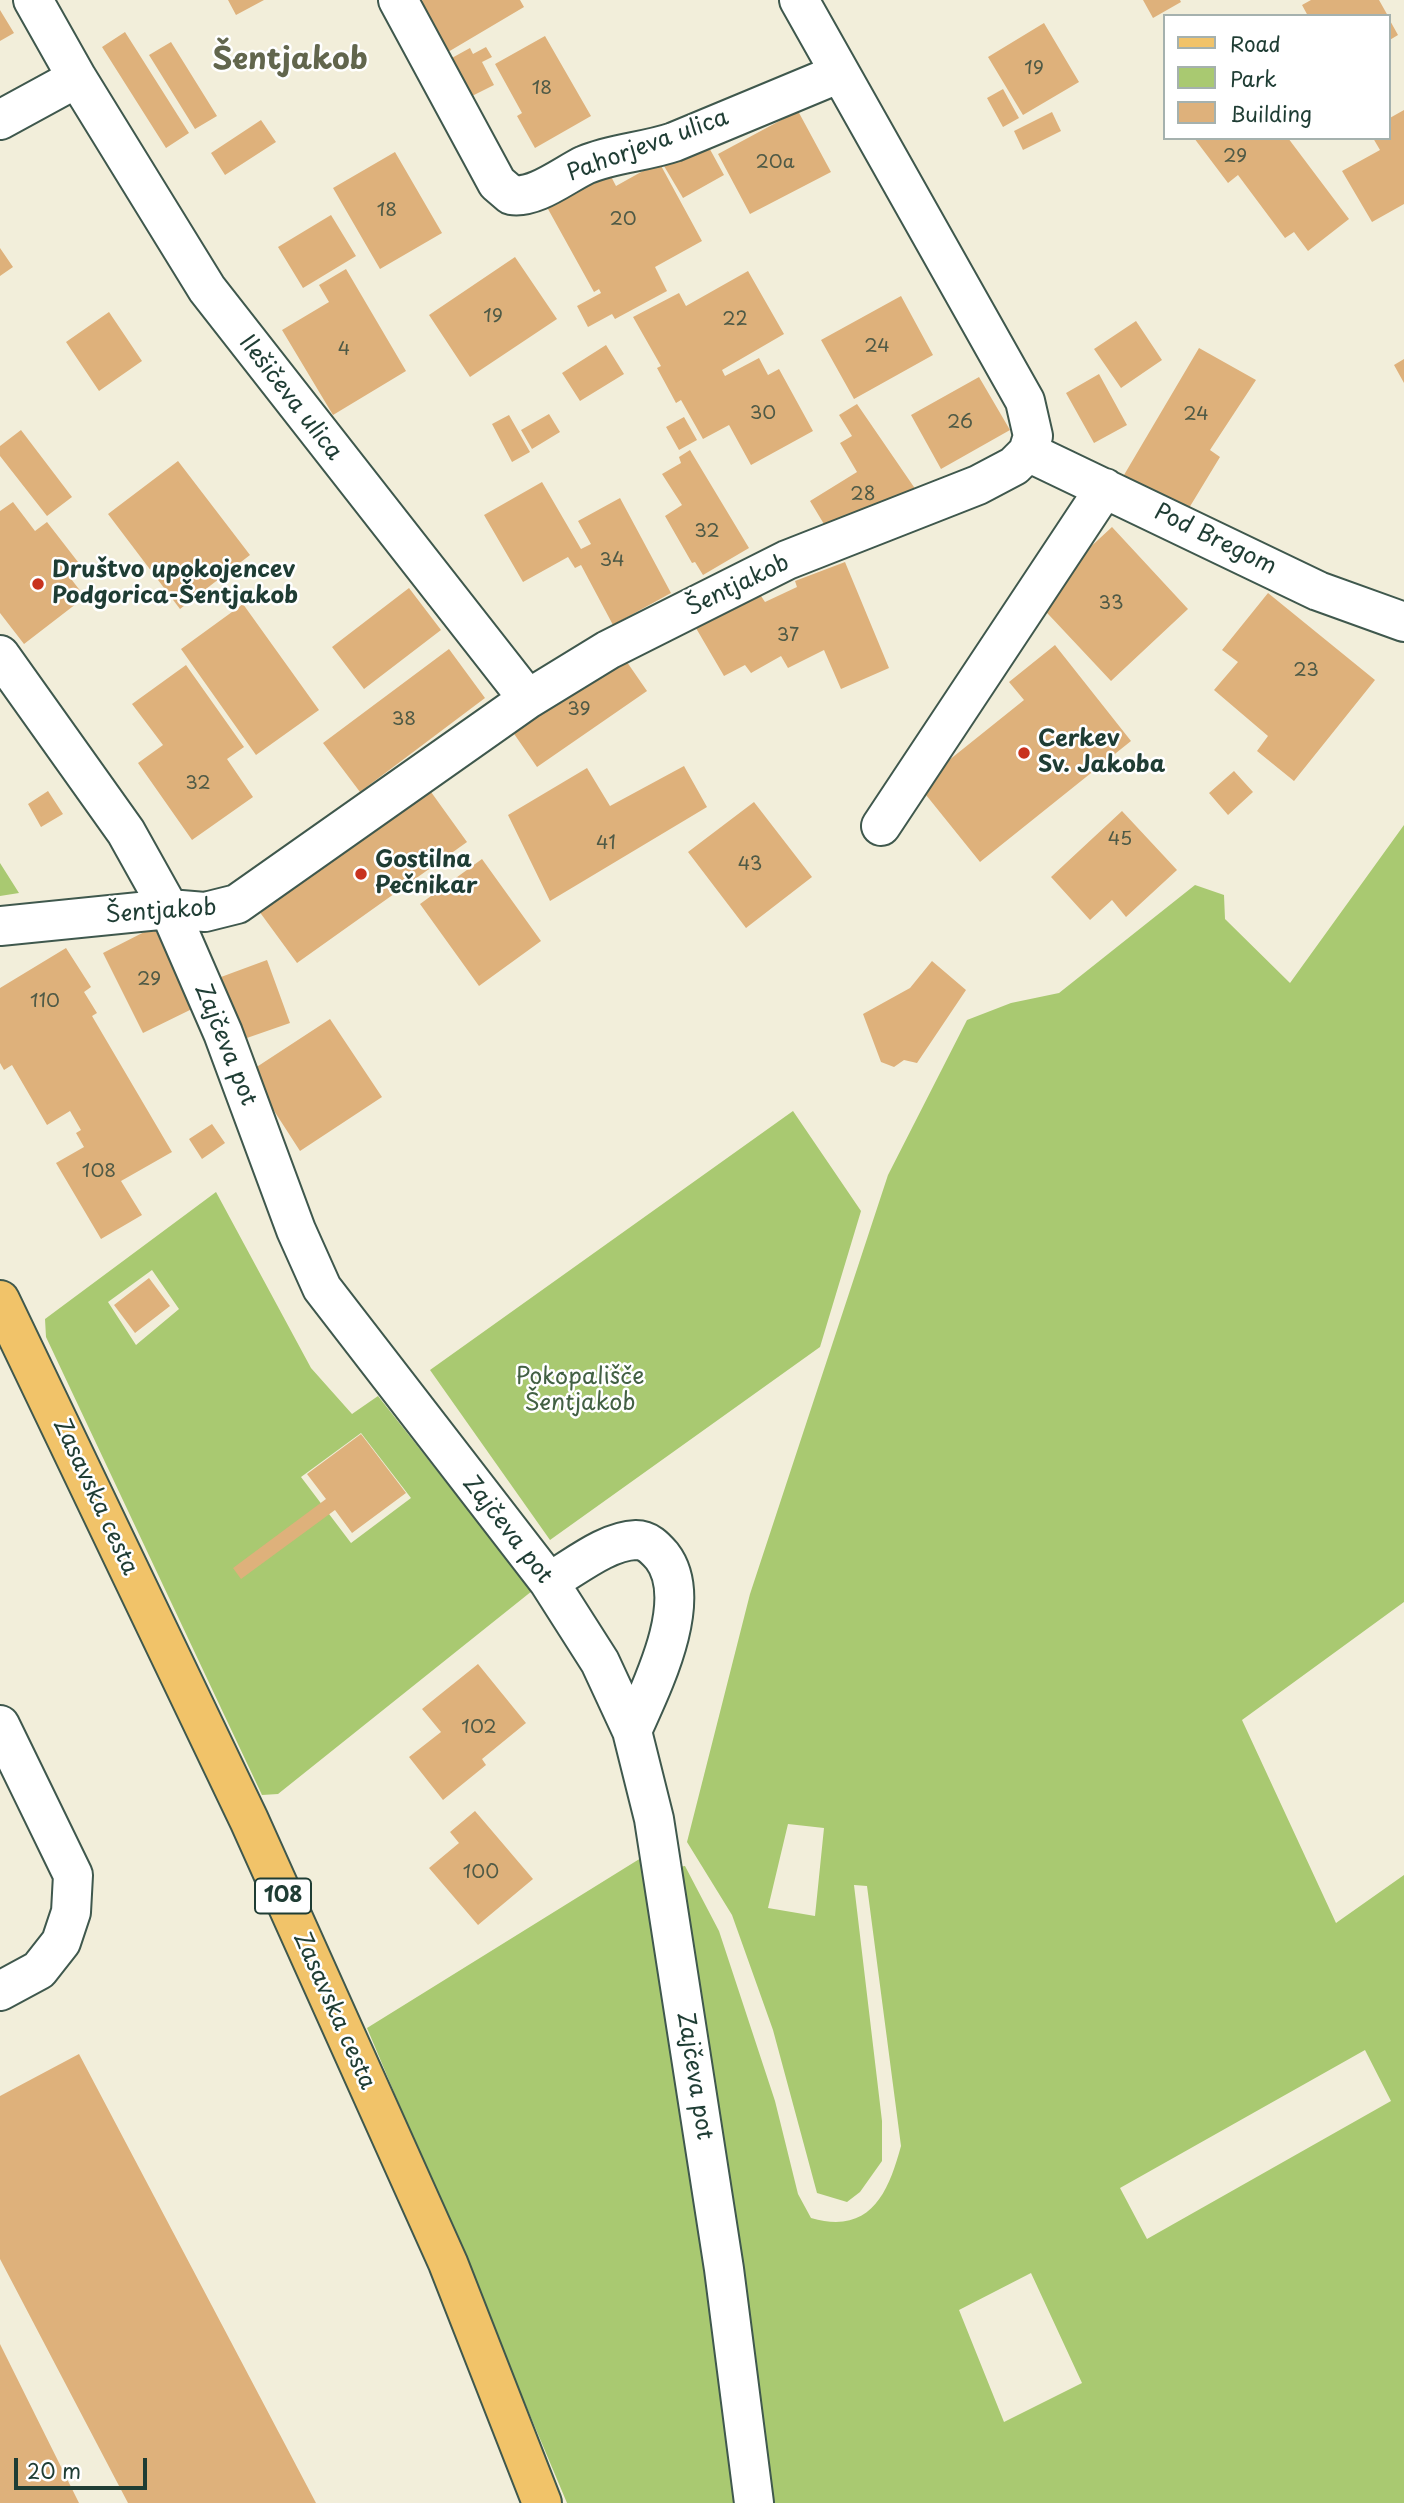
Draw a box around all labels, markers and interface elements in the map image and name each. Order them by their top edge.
legend [1162,14,1390,140]
text: Road [1230,27,1281,59]
district label: Šentjakob [212,43,368,79]
house number: 19 [1024,58,1044,80]
text: Park [1230,62,1277,94]
house number: 18 [532,78,552,100]
text: Building [1230,97,1312,129]
street label: Pahorjeva ulica [564,104,732,188]
house number: 29 [1223,146,1247,168]
house number: 20a [756,152,794,174]
house number: 18 [377,200,397,222]
house number: 20 [609,209,637,231]
house number: 19 [483,306,503,328]
house number: 22 [722,309,748,331]
street label: Ilešičeva ulica [233,330,347,466]
house number: 24 [864,336,890,358]
house number: 4 [338,339,350,361]
house number: 30 [750,403,776,425]
house number: 24 [1183,404,1209,426]
house number: 26 [947,412,973,434]
house number: 28 [850,484,876,506]
street label: Pod Bregom [1149,499,1281,581]
house number: 32 [694,521,720,543]
street label: Šentjakob [682,549,794,623]
house number: 34 [599,550,625,572]
place label: Društvo upokojencev Podgorica-Šentjakob [52,557,298,611]
marker: Društvo upokojencev Podgorica-Šentjakob [30,576,46,592]
house number: 33 [1099,593,1123,615]
house number: 37 [777,625,799,647]
house number: 23 [1293,660,1319,682]
house number: 39 [567,699,591,721]
house number: 38 [392,709,416,731]
place label: Cerkev Sv. Jakoba [1038,726,1165,780]
marker: Cerkev Sv. Jakoba [1016,745,1032,761]
house number: 32 [185,773,211,795]
house number: 45 [1108,829,1132,851]
house number: 41 [596,833,616,855]
place label: Gostilna Pečnikar [375,847,477,901]
house number: 43 [738,854,762,876]
marker: Gostilna Pečnikar [353,866,369,882]
street label: Šentjakob [105,894,217,930]
house number: 29 [137,969,161,991]
street label: Zajčeva pot [188,980,262,1110]
house number: 110 [30,991,60,1013]
house number: 108 [82,1161,116,1183]
park label: Pokopališče Šentjakob [516,1364,644,1418]
street label: Zasavska cesta [47,1414,143,1580]
street label: Zajčeva pot [456,1471,558,1589]
house number: 102 [461,1717,497,1739]
house number: 100 [463,1862,499,1884]
road number: 108 [255,1878,311,1913]
street label: Zasavska cesta [287,1928,381,2094]
street label: Zajčeva pot [670,2010,718,2142]
scale bar [18,2444,150,2488]
text: 20 m [27,2454,81,2486]

